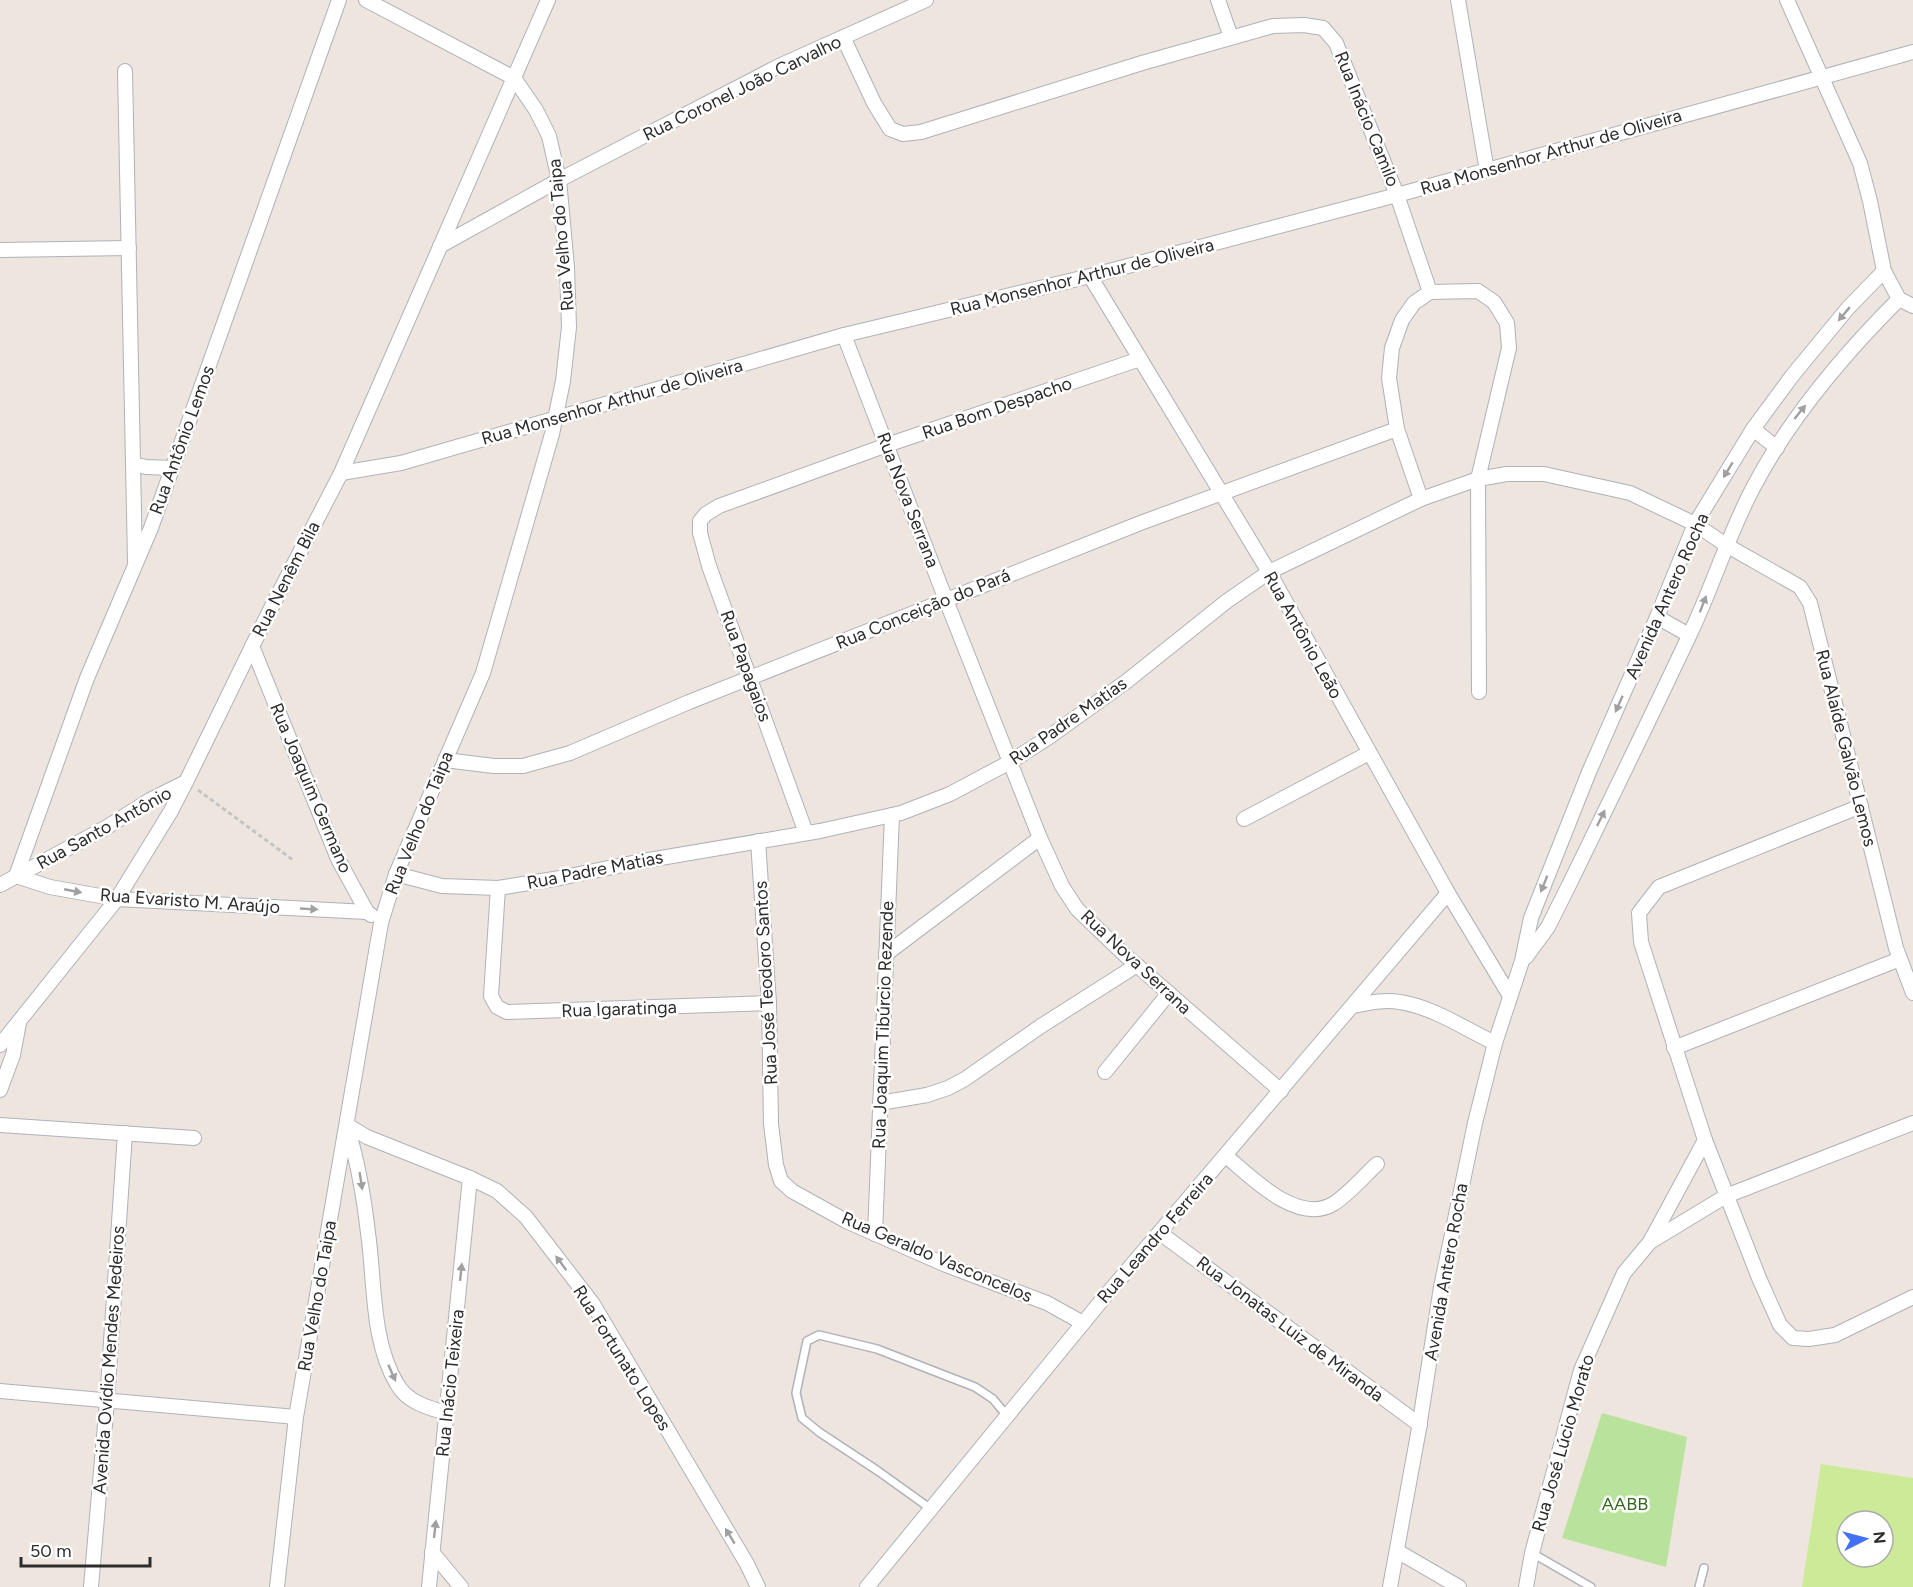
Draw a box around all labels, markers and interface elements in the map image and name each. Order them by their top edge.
street label: Rua Coronel João Carvalho [639,30,845,146]
street label: Rua Inácio Camilo [1330,48,1404,190]
street label: Rua Monsenhor Arthur de Oliveira [1418,104,1684,200]
street label: Rua Velho do Taipa [543,158,579,312]
street label: Rua Monsenhor Arthur de Oliveira [948,234,1216,320]
one-way arrow [1838,306,1851,321]
street label: Rua Monsenhor Arthur de Oliveira [479,354,745,450]
street label: Rua Antônio Lemos [145,363,219,517]
street label: Rua Bom Despacho [919,372,1075,444]
one-way arrow [1794,404,1807,420]
street label: Rua Nova Serrana [872,429,944,571]
one-way arrow [1723,462,1733,479]
street label: Avenida Antero Rocha [1620,509,1714,683]
street label: Rua Nenêm Bila [247,518,325,640]
street label: Rua Conceição do Pará [833,564,1013,654]
street label: Rua Antônio Leão [1259,567,1347,703]
one-way arrow [1699,595,1708,613]
street label: Rua Papagaios [716,607,776,725]
street label: Rua Alaíde Galvão Lemos [1811,647,1881,849]
street label: Rua Padre Matias [1005,672,1131,770]
one-way arrow [1615,695,1624,712]
street label: Rua Joaquim Germano [265,700,357,876]
street label: Rua Velho do Taipa [380,748,458,898]
street label: Rua Santo Antônio [33,782,175,874]
one-way arrow [1596,809,1606,827]
street label: Rua Padre Matias [525,846,665,894]
one-way arrow [1539,875,1549,893]
street label: Rua José Teodoro Santos [750,880,782,1086]
street label: Rua Evaristo M. Araújo [99,884,281,918]
one-way arrow [64,887,83,896]
street label: Rua Joaquim Tibúrcio Rezende [868,901,898,1149]
one-way arrow [299,904,318,913]
street label: Rua Nova Serrana [1076,905,1196,1019]
street label: Rua Igaratinga [561,996,677,1022]
street label: Rua Leandro Ferreira [1092,1168,1218,1308]
one-way arrow [356,1172,365,1191]
street label: Avenida Antero Rocha [1420,1182,1472,1362]
street label: Rua Geraldo Vasconcelos [838,1207,1036,1307]
street label: Rua Velho do Taipa [293,1219,341,1373]
street label: Avenida Ovídio Mendes Medeiros [89,1225,129,1495]
street label: Rua Jonatas Luiz de Miranda [1192,1251,1388,1407]
one-way arrow [555,1255,568,1271]
one-way arrow [456,1263,466,1282]
street label: Rua Fortunato Lopes [568,1281,676,1435]
street label: Rua Inácio Teixeira [431,1308,469,1458]
street label: Rua José Lúcio Morato [1527,1352,1599,1534]
one-way arrow [388,1364,397,1382]
park label: AABB [1602,1493,1648,1515]
north arrow [1835,1509,1895,1569]
one-way arrow [430,1519,440,1538]
one-way arrow [725,1528,736,1544]
scale bar [21,1530,150,1568]
text: N [1869,1530,1890,1545]
text: 50 m [30,1540,72,1562]

